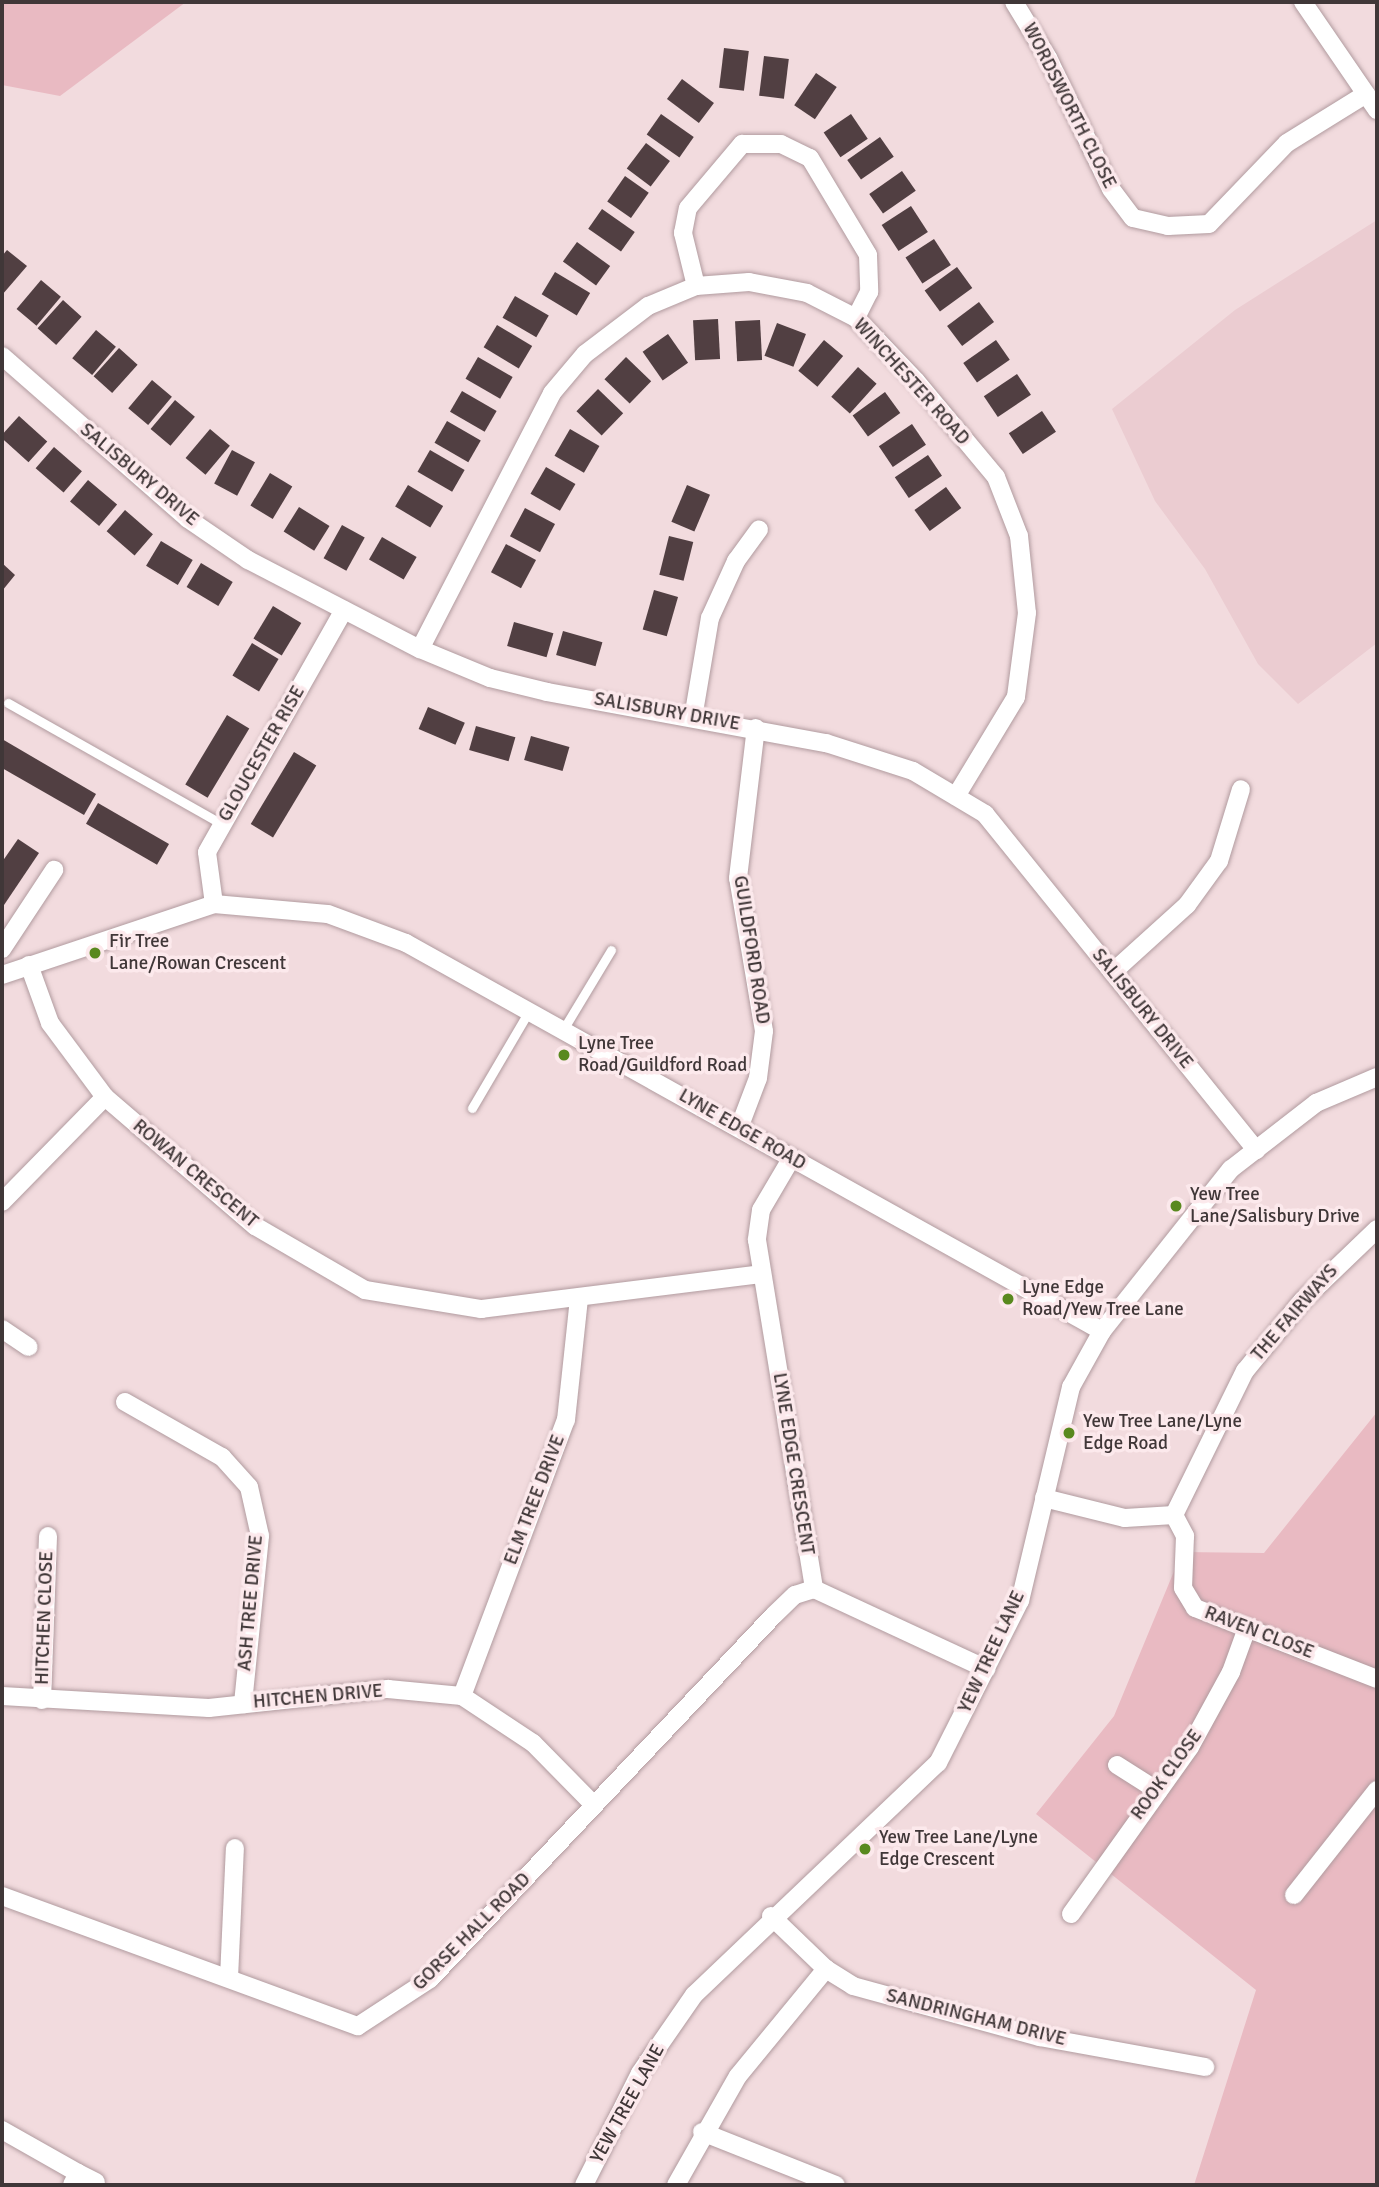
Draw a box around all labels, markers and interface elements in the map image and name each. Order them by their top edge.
street label: WORDSWORTH CLOSE [1017,19,1121,193]
street label: WINCHESTER ROAD [848,314,974,450]
street label: SALISBURY DRIVE [75,419,203,531]
street label: GLOUCESTER RISE [214,682,310,826]
street label: SALISBURY DRIVE [592,688,742,736]
street label: GUILDFORD ROAD [728,874,774,1026]
place label: Fir Tree Lane/Rowan Crescent [109,931,286,975]
street label: SALISBURY DRIVE [1087,944,1197,1074]
marker: Fir Tree Lane/Rowan Crescent [87,945,103,961]
place label: Lyne Tree Road/Guildford Road [578,1033,747,1077]
marker: Lyne Tree Road/Guildford Road [556,1047,572,1063]
street label: LYNE EDGE ROAD [674,1084,810,1176]
street label: ROWAN CRESCENT [128,1115,262,1233]
place label: Yew Tree Lane/Salisbury Drive [1190,1184,1360,1228]
marker: Yew Tree Lane/Salisbury Drive [1168,1198,1184,1214]
street label: THE FAIRWAYS [1247,1260,1343,1366]
place label: Lyne Edge Road/Yew Tree Lane [1022,1277,1184,1321]
marker: Lyne Edge Road/Yew Tree Lane [1000,1291,1016,1307]
street label: LYNE EDGE CRESCENT [767,1371,819,1557]
place label: Yew Tree Lane/Lyne Edge Road [1083,1411,1242,1455]
marker: Yew Tree Lane/Lyne Edge Road [1061,1425,1077,1441]
street label: ELM TREE DRIVE [500,1432,570,1568]
street label: ASH TREE DRIVE [234,1534,268,1672]
street label: HITCHEN CLOSE [31,1551,59,1685]
street label: YEW TREE LANE [954,1587,1030,1717]
street label: RAVEN CLOSE [1201,1602,1317,1664]
street label: HITCHEN DRIVE [252,1680,384,1714]
street label: ROOK CLOSE [1127,1725,1207,1825]
place label: Yew Tree Lane/Lyne Edge Crescent [879,1827,1038,1871]
marker: Yew Tree Lane/Lyne Edge Crescent [857,1841,873,1857]
street label: GORSE HALL ROAD [408,1868,536,1996]
street label: SANDRINGHAM DRIVE [884,1985,1068,2051]
street label: YEW TREE LANE [586,2041,670,2167]

